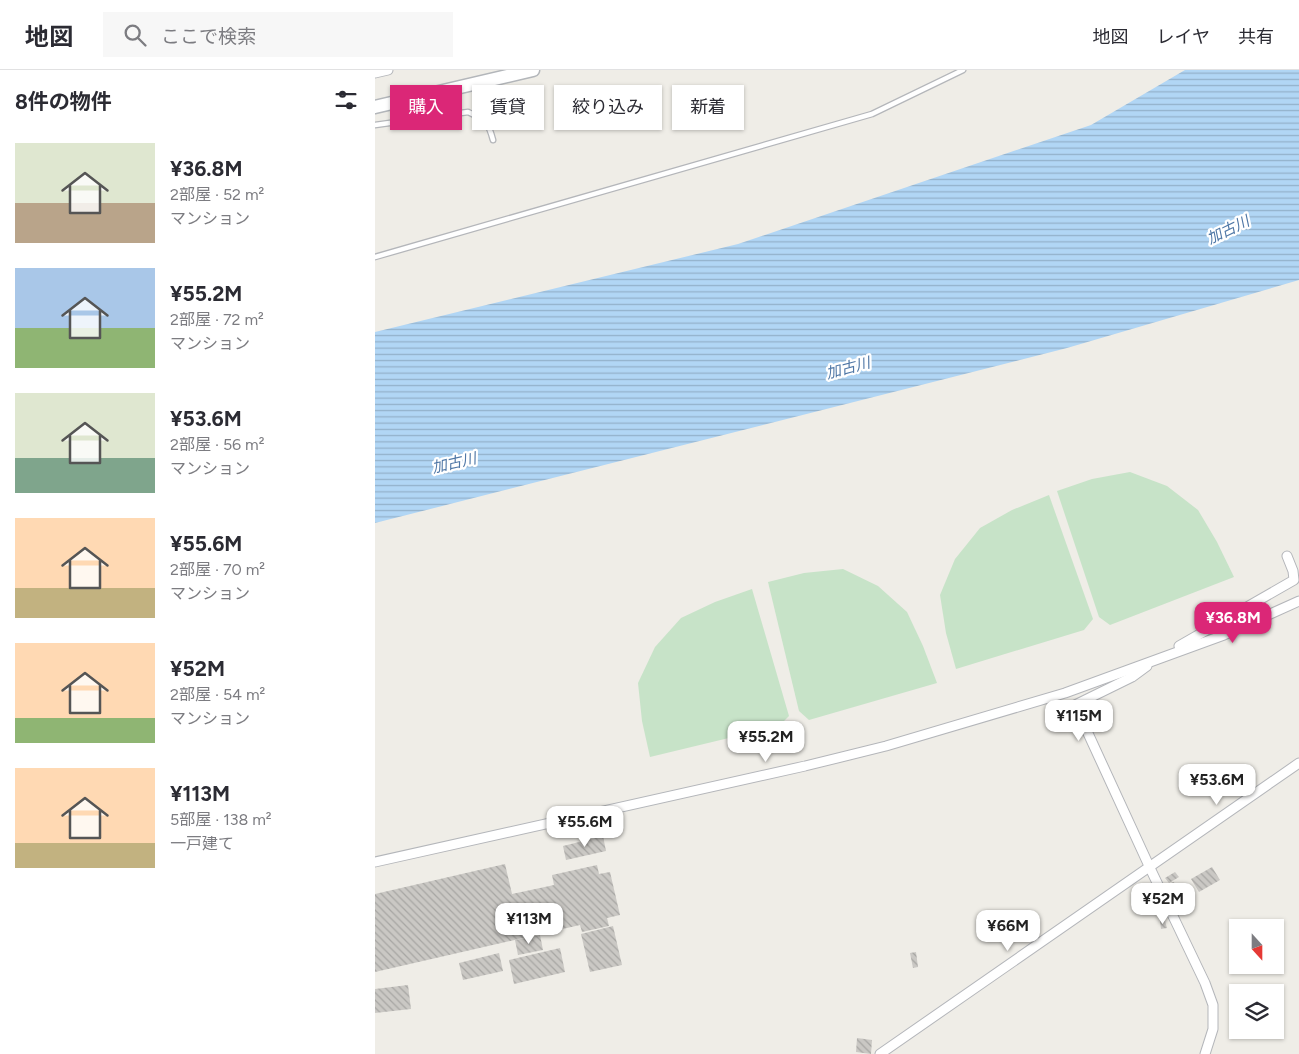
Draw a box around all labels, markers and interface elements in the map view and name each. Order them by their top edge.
search box [103,12,453,57]
icon: search [121,21,149,49]
text: 地図 [25,22,73,51]
text: ここで検索 [161,25,256,48]
text: 地図 [1093,26,1129,48]
text: レイヤ [1157,26,1210,48]
text: 共有 [1238,26,1274,48]
chip: 購入 [390,85,462,130]
chip: 賃貸 [472,85,544,130]
chip: 絞り込み [554,85,662,130]
chip: 新着 [672,85,744,130]
icon: filters [332,86,360,114]
text: 8件の物件 [15,89,112,114]
text: ¥36.8M [170,156,242,181]
icon: home [55,163,115,223]
text: 2部屋 · 52 m² [170,185,264,204]
text: マンション [170,209,250,228]
water label: 加古川 [1204,211,1254,248]
text: ¥55.2M [170,281,242,306]
icon: home [55,288,115,348]
text: 2部屋 · 72 m² [170,310,264,329]
text: マンション [170,334,250,353]
water label: 加古川 [824,353,874,383]
text: ¥53.6M [170,406,242,431]
icon: home [55,413,115,473]
text: 2部屋 · 56 m² [170,435,265,454]
water label: 加古川 [430,449,480,477]
text: マンション [170,459,250,478]
text: ¥55.6M [170,531,242,556]
icon: home [55,538,115,598]
text: 2部屋 · 70 m² [170,560,265,579]
text: マンション [170,584,250,603]
pin: ¥36.8M [1192,602,1274,644]
text: ¥36.8M [1205,608,1261,627]
text: ¥52M [170,656,225,681]
icon: home [55,663,115,723]
text: 2部屋 · 54 m² [170,685,265,704]
pin: ¥115M [1044,700,1114,742]
text: ¥115M [1056,706,1102,725]
text: マンション [170,709,250,728]
pin: ¥55.2M [725,720,807,763]
text: ¥55.2M [738,727,794,746]
pin: ¥53.6M [1176,764,1258,806]
text: ¥53.6M [1190,770,1244,789]
text: ¥113M [170,781,230,806]
icon: home [55,788,115,848]
pin: ¥55.6M [544,806,626,848]
text: 5部屋 · 138 m² [170,810,272,829]
text: ¥55.6M [557,812,613,831]
text: 一戸建て [170,834,234,853]
pin: ¥52M [1133,882,1193,925]
text: ¥52M [1142,889,1184,908]
pin: ¥113M [494,902,564,945]
text: ¥113M [506,909,552,928]
pin: ¥66M [978,910,1038,952]
text: ¥66M [987,916,1029,935]
north arrow [1229,919,1284,974]
map controls [1229,919,1284,1039]
button: layers [1229,984,1284,1039]

